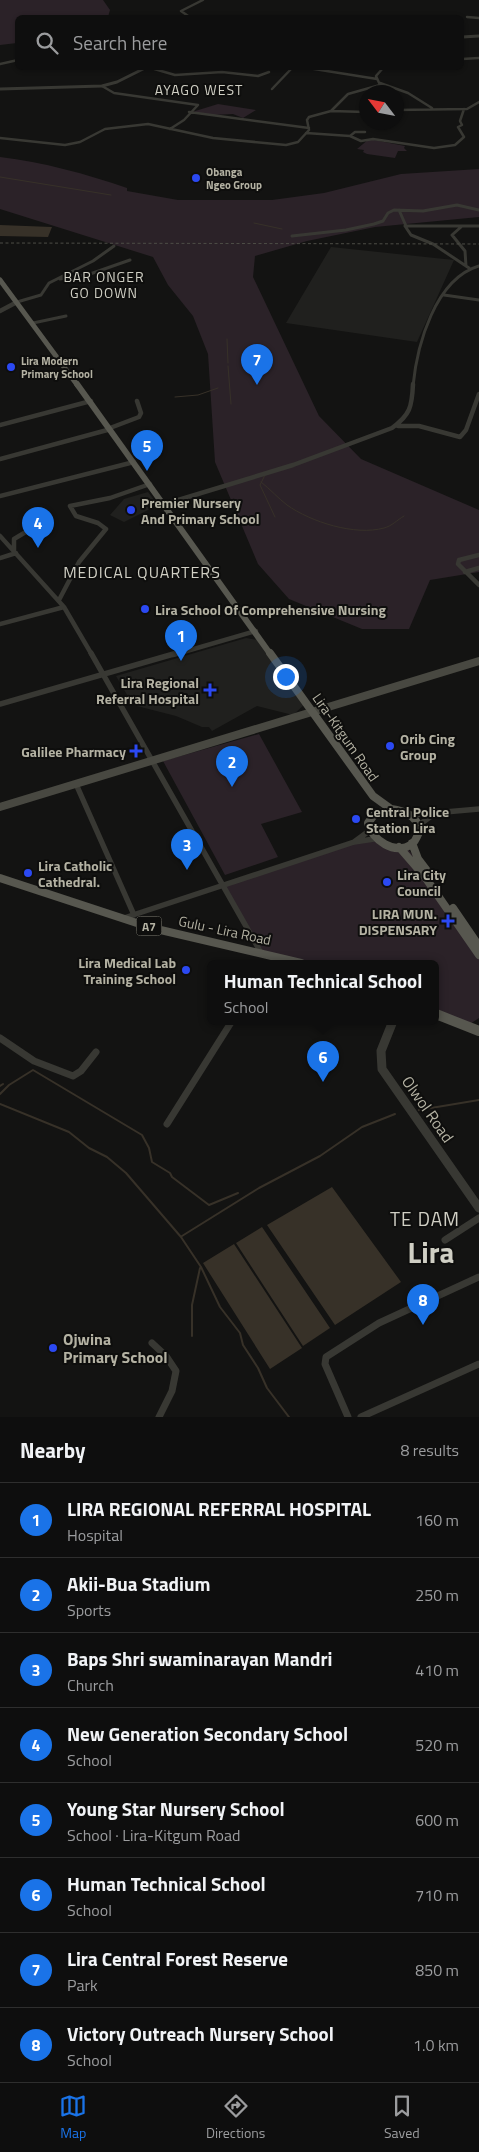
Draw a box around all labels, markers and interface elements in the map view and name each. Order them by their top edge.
search box [15,15,464,70]
text: Search here [73,28,167,57]
icon: search [33,29,61,57]
district label: AYAGO WEST [155,79,243,100]
north arrow [359,85,404,130]
place label: Obanga Ngeo Group [206,164,262,193]
marker: Obanga Ngeo Group [190,172,202,184]
district label: BAR ONGER GO DOWN [63,266,145,303]
pin: 7 [241,344,273,385]
place label: Lira Modern Primary School [21,353,93,382]
marker: Lira Modern Primary School [5,361,17,373]
pin: 5 [131,430,163,471]
place label: Premier Nursery And Primary School [141,492,259,529]
marker: Premier Nursery And Primary School [125,504,137,516]
pin: 4 [22,507,54,548]
district label: MEDICAL QUARTERS [63,560,221,584]
place label: Lira School Of Comprehensive Nursing [155,599,386,620]
marker: Lira School Of Comprehensive Nursing [139,603,151,615]
pin: 1 [165,620,197,661]
your location [273,664,299,690]
place label: Lira Regional Referral Hospital [96,672,199,709]
marker: Lira Regional Referral Hospital [203,683,217,697]
street label: Lira-Kitgum Road [308,689,384,785]
place label: Orib Cing Group [400,728,456,765]
marker: Orib Cing Group [384,740,396,752]
place label: Galilee Pharmacy [21,741,126,762]
marker: Galilee Pharmacy [130,745,142,757]
pin: 2 [216,746,248,787]
place label: Central Police Station Lira [366,801,449,838]
marker: Central Police Station Lira [350,813,362,825]
pin: 3 [171,829,203,870]
place label: Lira Catholic Cathedral. [38,855,112,892]
place label: Lira City Council [397,864,446,901]
marker: Lira Catholic Cathedral. [22,867,34,879]
marker: Lira City Council [381,876,393,888]
place label: LIRA MUN. DISPENSARY [359,903,437,940]
street label: Gulu - Lira Road [177,910,273,950]
marker: LIRA MUN. DISPENSARY [441,914,455,928]
road number: A7 [136,916,162,936]
place label: Lira Medical Lab Training School [78,952,176,989]
popup [207,960,439,1025]
marker: Lira Medical Lab Training School [180,964,192,976]
text: Human Technical School [224,966,422,995]
text: School [224,995,269,1019]
pin: 6 [307,1041,339,1082]
street label: Olwol Road [396,1071,460,1147]
district label: TE DAM [390,1204,460,1233]
district label: Lira [408,1230,454,1274]
pin: 8 [407,1284,439,1325]
place label: Ojwina Primary School [63,1327,168,1369]
marker: Ojwina Primary School [47,1342,59,1354]
text: Nearby [20,1434,85,1466]
text: 8 results [400,1438,459,1462]
text: LIRA REGIONAL REFERRAL HOSPITAL [67,1494,371,1523]
text: 1 [32,1508,40,1532]
text: 160 m [415,1508,459,1532]
text: Hospital [67,1523,123,1547]
text: Akii-Bua Stadium [67,1569,210,1598]
text: 2 [32,1583,40,1607]
text: 250 m [415,1583,459,1607]
text: Sports [67,1598,111,1622]
text: Baps Shri swaminarayan Mandri [67,1644,332,1673]
text: 3 [32,1658,40,1682]
text: 410 m [415,1658,459,1682]
text: Church [67,1673,114,1697]
text: New Generation Secondary School [67,1719,348,1748]
text: 4 [32,1733,40,1757]
text: 520 m [415,1733,459,1757]
text: School [67,1748,112,1772]
text: Young Star Nursery School [67,1794,285,1823]
text: 5 [32,1808,40,1832]
text: 600 m [415,1808,459,1832]
text: School · Lira-Kitgum Road [67,1823,241,1847]
text: Human Technical School [67,1869,266,1898]
text: 6 [32,1883,40,1907]
text: 710 m [415,1883,459,1907]
text: School [67,1898,112,1922]
text: Lira Central Forest Reserve [67,1944,288,1973]
text: 7 [32,1958,40,1982]
text: 850 m [415,1958,459,1982]
text: Park [67,1973,98,1997]
text: Victory Outreach Nursery School [67,2019,334,2048]
text: 8 [32,2033,40,2057]
text: 1.0 km [413,2033,459,2057]
text: School [67,2048,112,2072]
tab: Map [59,2092,87,2143]
tab: Directions [206,2092,265,2143]
tab: Saved [384,2092,420,2143]

